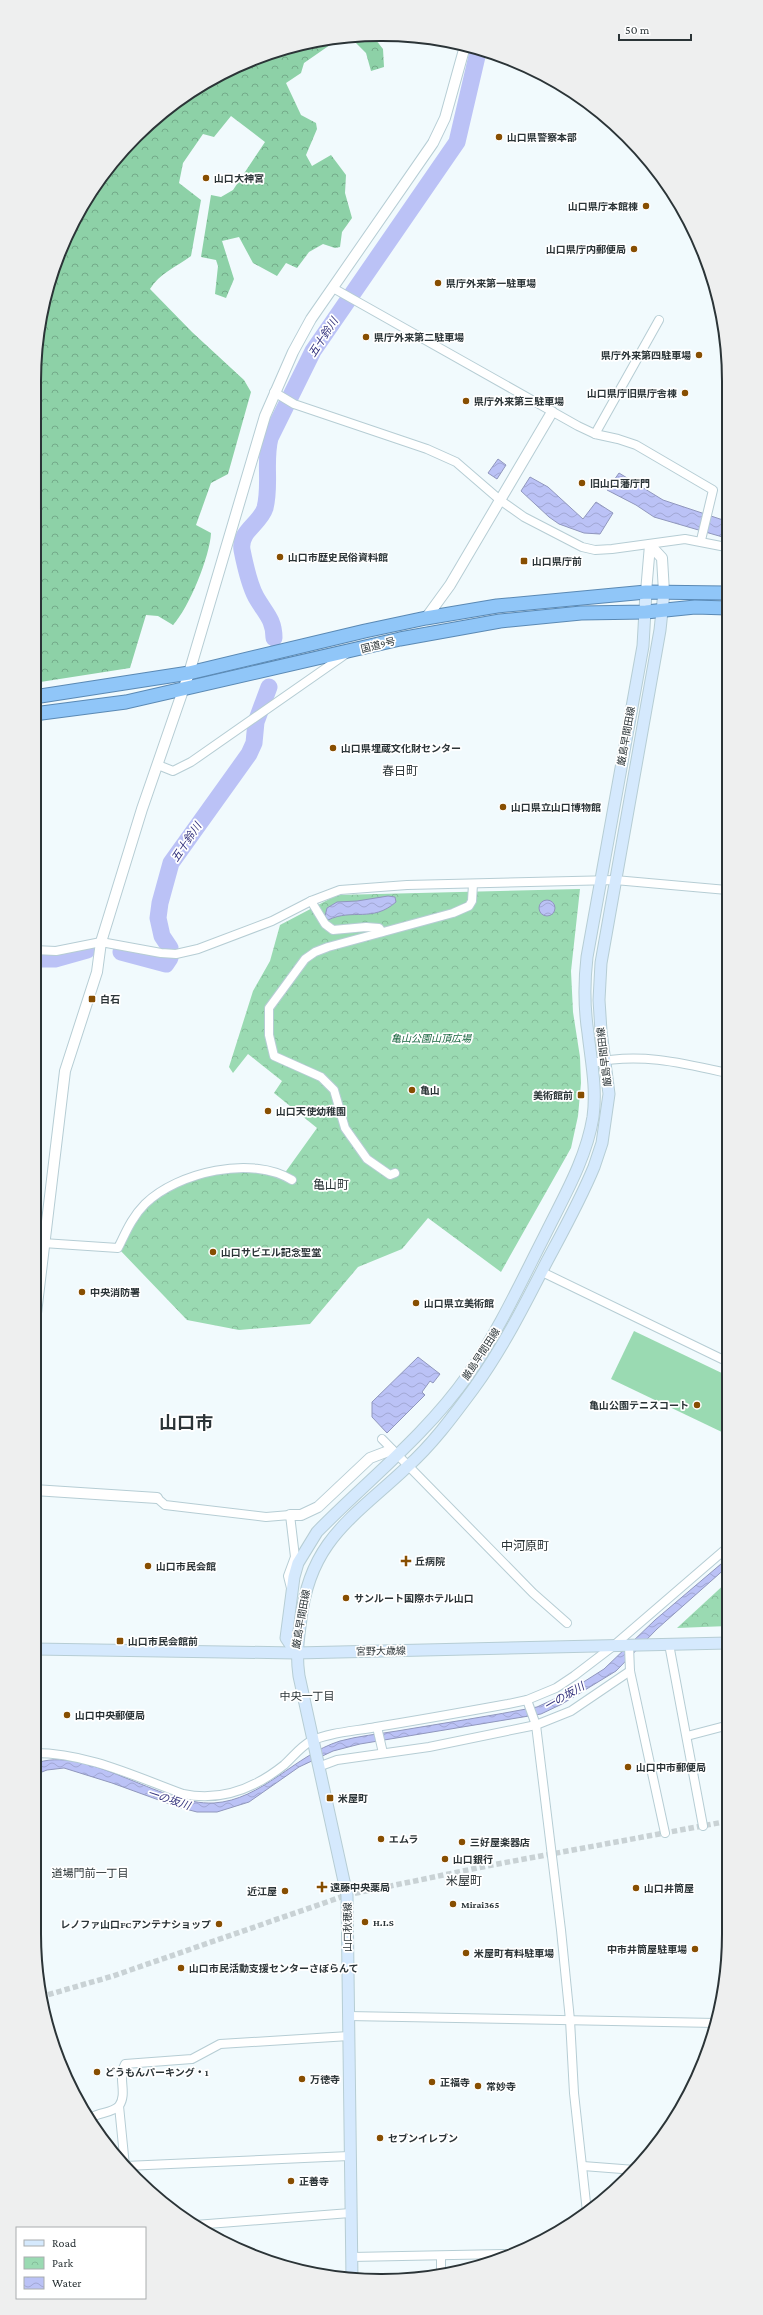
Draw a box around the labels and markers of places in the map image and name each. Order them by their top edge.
marker: 山口県警察本部 [494,132,504,142]
place label: 山口県警察本部 [507,132,577,143]
marker: 山口大神宮 [201,173,211,183]
place label: 山口大神宮 [214,173,264,184]
place label: 山口県庁本館棟 [568,201,638,212]
marker: 山口県庁本館棟 [641,201,651,211]
place label: 山口県庁内郵便局 [546,244,626,255]
marker: 山口県庁内郵便局 [629,244,639,254]
marker: 県庁外来第一駐車場 [433,278,443,288]
place label: 県庁外来第一駐車場 [446,278,536,289]
marker: 県庁外来第二駐車場 [361,332,371,342]
place label: 県庁外来第二駐車場 [374,332,464,343]
place label: 県庁外来第四駐車場 [601,350,691,361]
marker: 県庁外来第四駐車場 [694,350,704,360]
place label: 山口県庁旧県庁舎棟 [587,388,677,399]
marker: 山口県庁旧県庁舎棟 [680,388,690,398]
marker: 県庁外来第三駐車場 [461,396,471,406]
place label: 県庁外来第三駐車場 [474,396,564,407]
marker: 旧山口藩庁門 [577,478,587,488]
place label: 旧山口藩庁門 [590,478,650,489]
marker: 山口市歴史民俗資料館 [275,552,285,562]
place label: 山口市歴史民俗資料館 [288,552,388,563]
marker: 山口県庁前 [519,556,529,566]
place label: 山口県庁前 [532,556,582,567]
marker: 山口県埋蔵文化財センター [328,743,338,753]
place label: 山口県埋蔵文化財センター [341,743,461,754]
marker: 山口県立山口博物館 [498,802,508,812]
place label: 山口県立山口博物館 [511,802,601,813]
marker: 白石 [87,994,97,1004]
place label: 白石 [100,994,120,1005]
marker: 亀山 [407,1085,417,1095]
place label: 亀山 [420,1085,440,1096]
place label: 美術館前 [533,1090,573,1101]
marker: 美術館前 [576,1090,586,1100]
marker: 山口天使幼稚園 [263,1106,273,1116]
place label: 山口天使幼稚園 [276,1106,346,1117]
marker: 山口サビエル記念聖堂 [208,1247,218,1257]
place label: 山口サビエル記念聖堂 [221,1247,321,1258]
marker: 中央消防署 [77,1287,87,1297]
place label: 中央消防署 [90,1287,140,1298]
marker: 山口県立美術館 [411,1298,421,1308]
place label: 山口県立美術館 [424,1298,494,1309]
place label: 亀山公園テニスコート [589,1400,689,1411]
marker: 亀山公園テニスコート [692,1400,702,1410]
marker: 丘病院 [400,1555,412,1567]
place label: 丘病院 [415,1556,445,1567]
marker: 山口市民会館 [143,1561,153,1571]
place label: 山口市民会館 [156,1561,216,1572]
marker: サンルート国際ホテル山口 [341,1593,351,1603]
place label: サンルート国際ホテル山口 [354,1593,474,1604]
marker: 山口市民会館前 [115,1636,125,1646]
place label: 山口市民会館前 [128,1636,198,1647]
marker: 山口中央郵便局 [62,1710,72,1720]
place label: 山口中央郵便局 [75,1710,145,1721]
marker: 山口中市郵便局 [623,1762,633,1772]
place label: 山口中市郵便局 [636,1762,706,1773]
marker: 米屋町 [325,1793,335,1803]
place label: 米屋町 [338,1793,368,1804]
marker: エムラ [376,1834,386,1844]
place label: エムラ [389,1834,419,1845]
marker: 三好屋楽器店 [457,1837,467,1847]
place label: 三好屋楽器店 [470,1837,530,1848]
marker: 山口銀行 [440,1854,450,1864]
place label: 山口銀行 [453,1854,493,1865]
marker: 遠藤中央薬局 [317,1882,327,1892]
place label: 遠藤中央薬局 [330,1882,390,1893]
marker: 山口井筒屋 [631,1883,641,1893]
place label: 山口井筒屋 [644,1883,694,1894]
place label: 近江屋 [247,1886,277,1897]
marker: 近江屋 [280,1886,290,1896]
marker: Mirai365 [448,1899,458,1909]
place label: Mirai365 [461,1899,499,1910]
marker: H.I.S [360,1917,370,1927]
place label: H.I.S [373,1917,394,1928]
place label: レノファ山口FCアンテナショップ [60,1919,211,1930]
marker: レノファ山口FCアンテナショップ [214,1919,224,1929]
place label: 中市井筒屋駐車場 [607,1944,687,1955]
marker: 中市井筒屋駐車場 [690,1944,700,1954]
marker: 米屋町有料駐車場 [461,1948,471,1958]
place label: 米屋町有料駐車場 [474,1948,554,1959]
marker: 山口市民活動支援センターさぽらんて [176,1963,186,1973]
place label: 山口市民活動支援センターさぽらんて [189,1963,359,1974]
marker: どうもんパーキング・1 [92,2067,102,2077]
place label: どうもんパーキング・1 [105,2067,209,2078]
marker: 万徳寺 [297,2074,307,2084]
place label: 万徳寺 [310,2074,340,2085]
marker: 正福寺 [427,2077,437,2087]
place label: 正福寺 [440,2077,470,2088]
marker: 常妙寺 [473,2081,483,2091]
place label: 常妙寺 [486,2081,516,2092]
marker: セブンイレブン [375,2133,385,2143]
place label: セブンイレブン [388,2133,458,2144]
marker: 正善寺 [286,2176,296,2186]
place label: 正善寺 [299,2176,329,2187]

